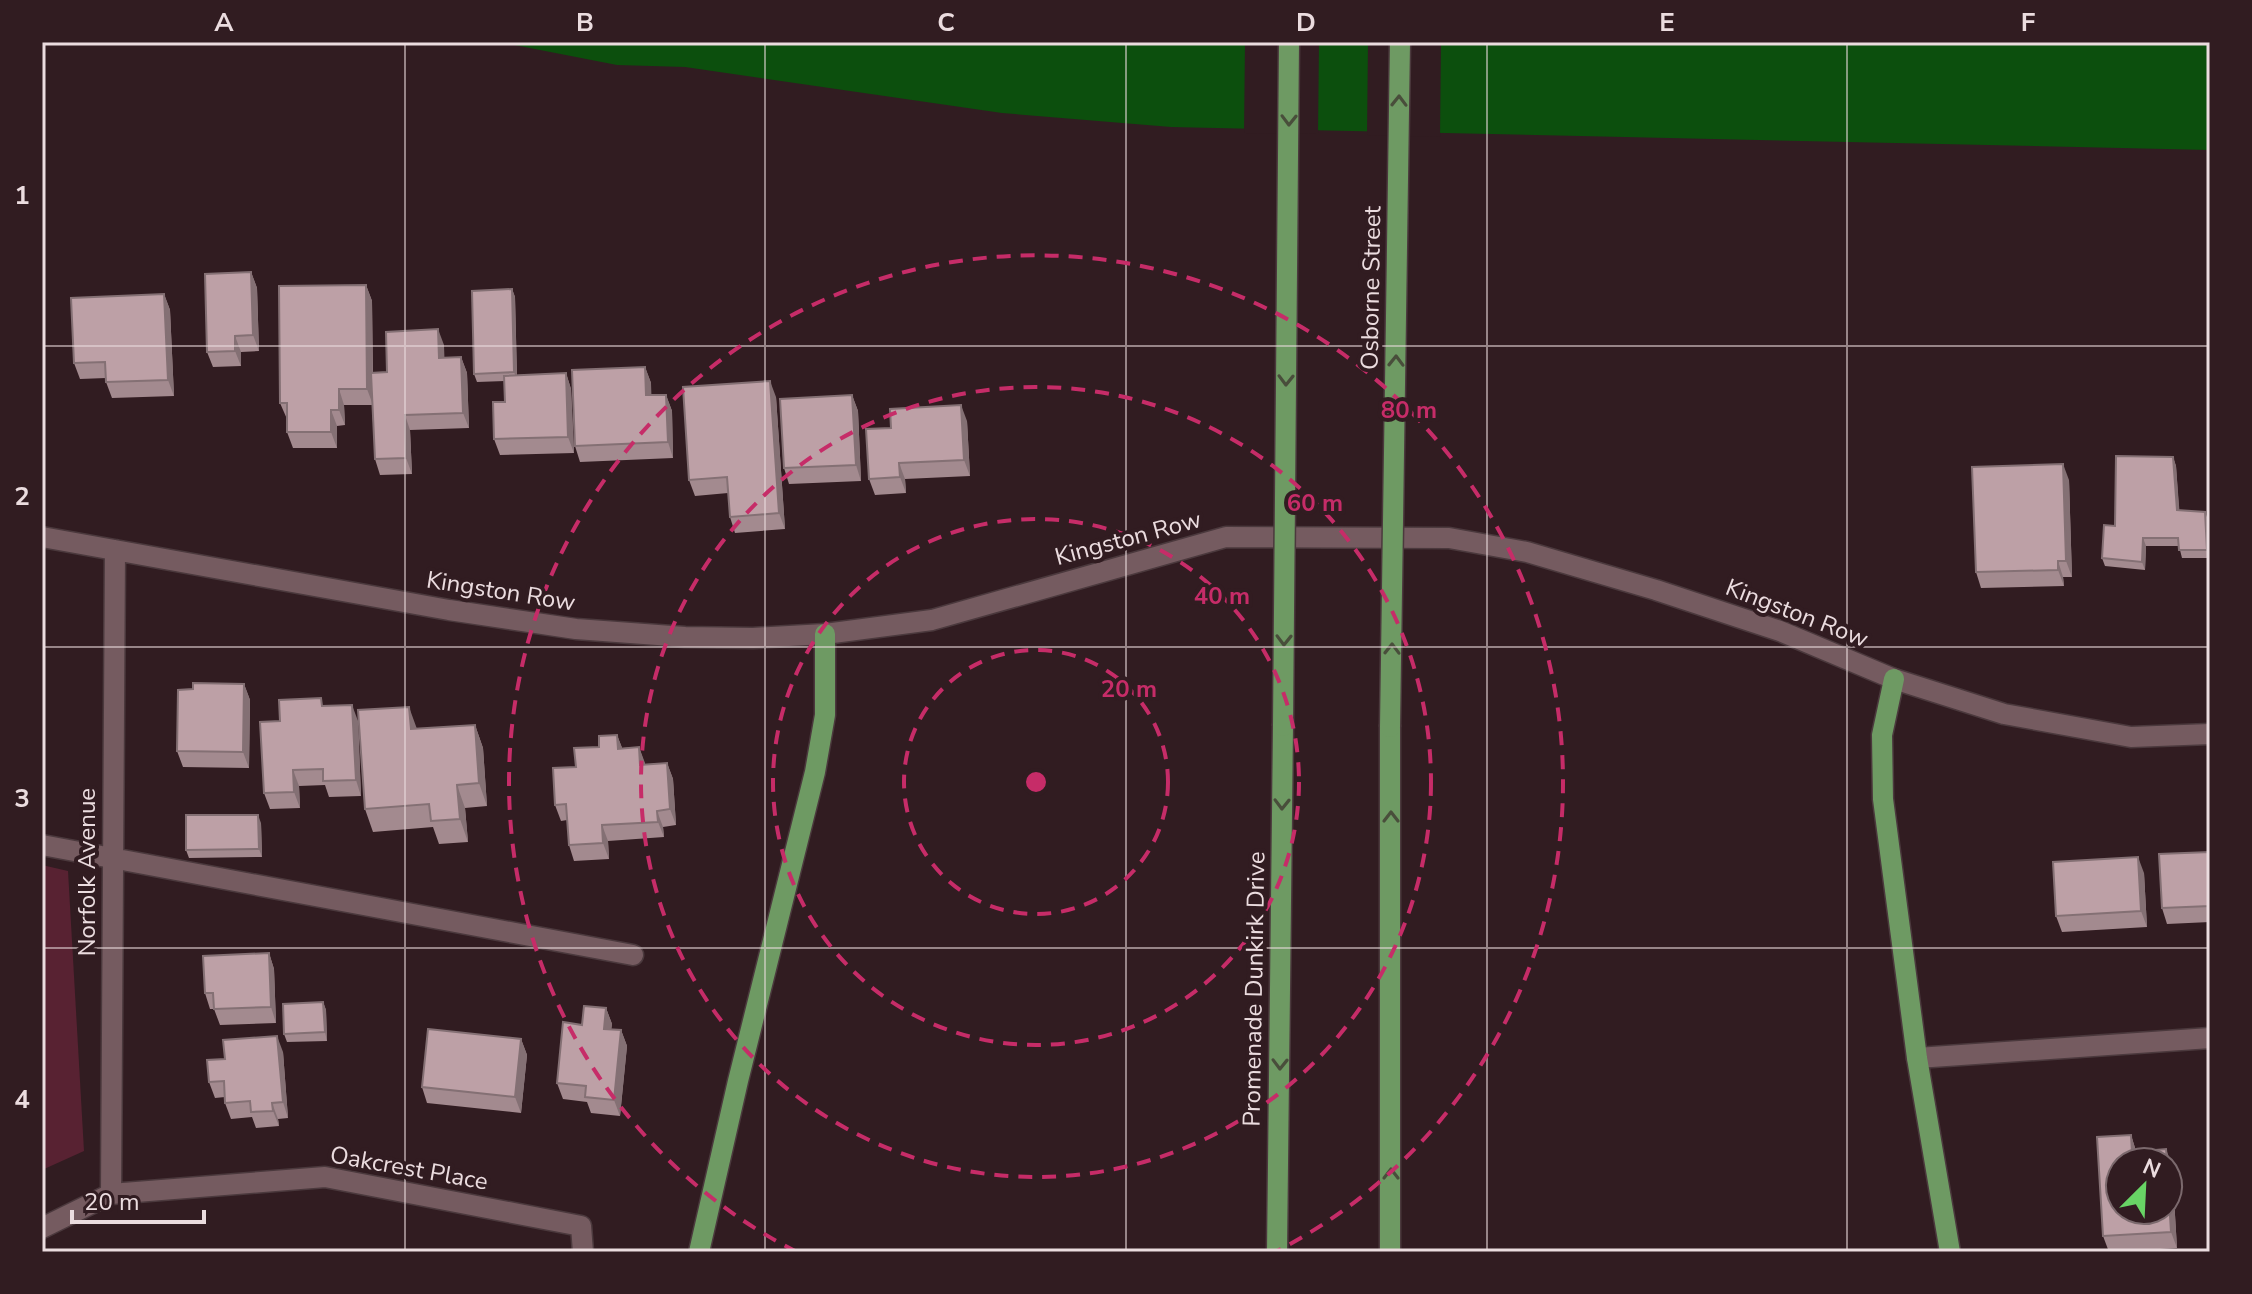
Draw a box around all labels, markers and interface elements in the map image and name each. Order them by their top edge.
text: A [214,5,234,40]
text: B [576,5,594,40]
text: C [937,5,955,40]
text: D [1296,5,1316,40]
text: E [1659,5,1675,40]
text: F [2021,5,2035,40]
one-way arrow [1390,94,1408,107]
one-way arrow [1280,114,1298,127]
text: 1 [14,178,30,213]
street label: Osborne Street [1354,205,1388,370]
one-way arrow [1387,354,1404,367]
one-way arrow [1278,374,1295,387]
text: 80 m [1381,394,1437,426]
text: 2 [14,479,30,514]
text: 60 m [1287,487,1343,519]
street label: Kingston Row [1051,503,1205,573]
street label: Kingston Row [424,563,578,619]
street label: Kingston Row [1721,571,1873,655]
text: 40 m [1194,580,1250,612]
one-way arrow [1275,634,1293,647]
one-way arrow [1383,642,1400,655]
text: 20 m [1101,673,1157,705]
centre of rings [1022,768,1050,796]
text: 3 [14,781,30,816]
street label: Norfolk Avenue [71,788,103,956]
one-way arrow [1274,798,1291,811]
one-way arrow [1382,810,1400,823]
street label: Promenade Dunkirk Drive [1236,851,1272,1127]
one-way arrow [1271,1058,1288,1071]
text: 4 [14,1082,30,1117]
street label: Oakcrest Place [328,1138,490,1198]
north arrow [2104,1146,2184,1226]
text: N [2138,1152,2165,1186]
one-way arrow [1382,1167,1400,1180]
scale bar [72,1174,204,1224]
text: 20 m [84,1186,140,1218]

